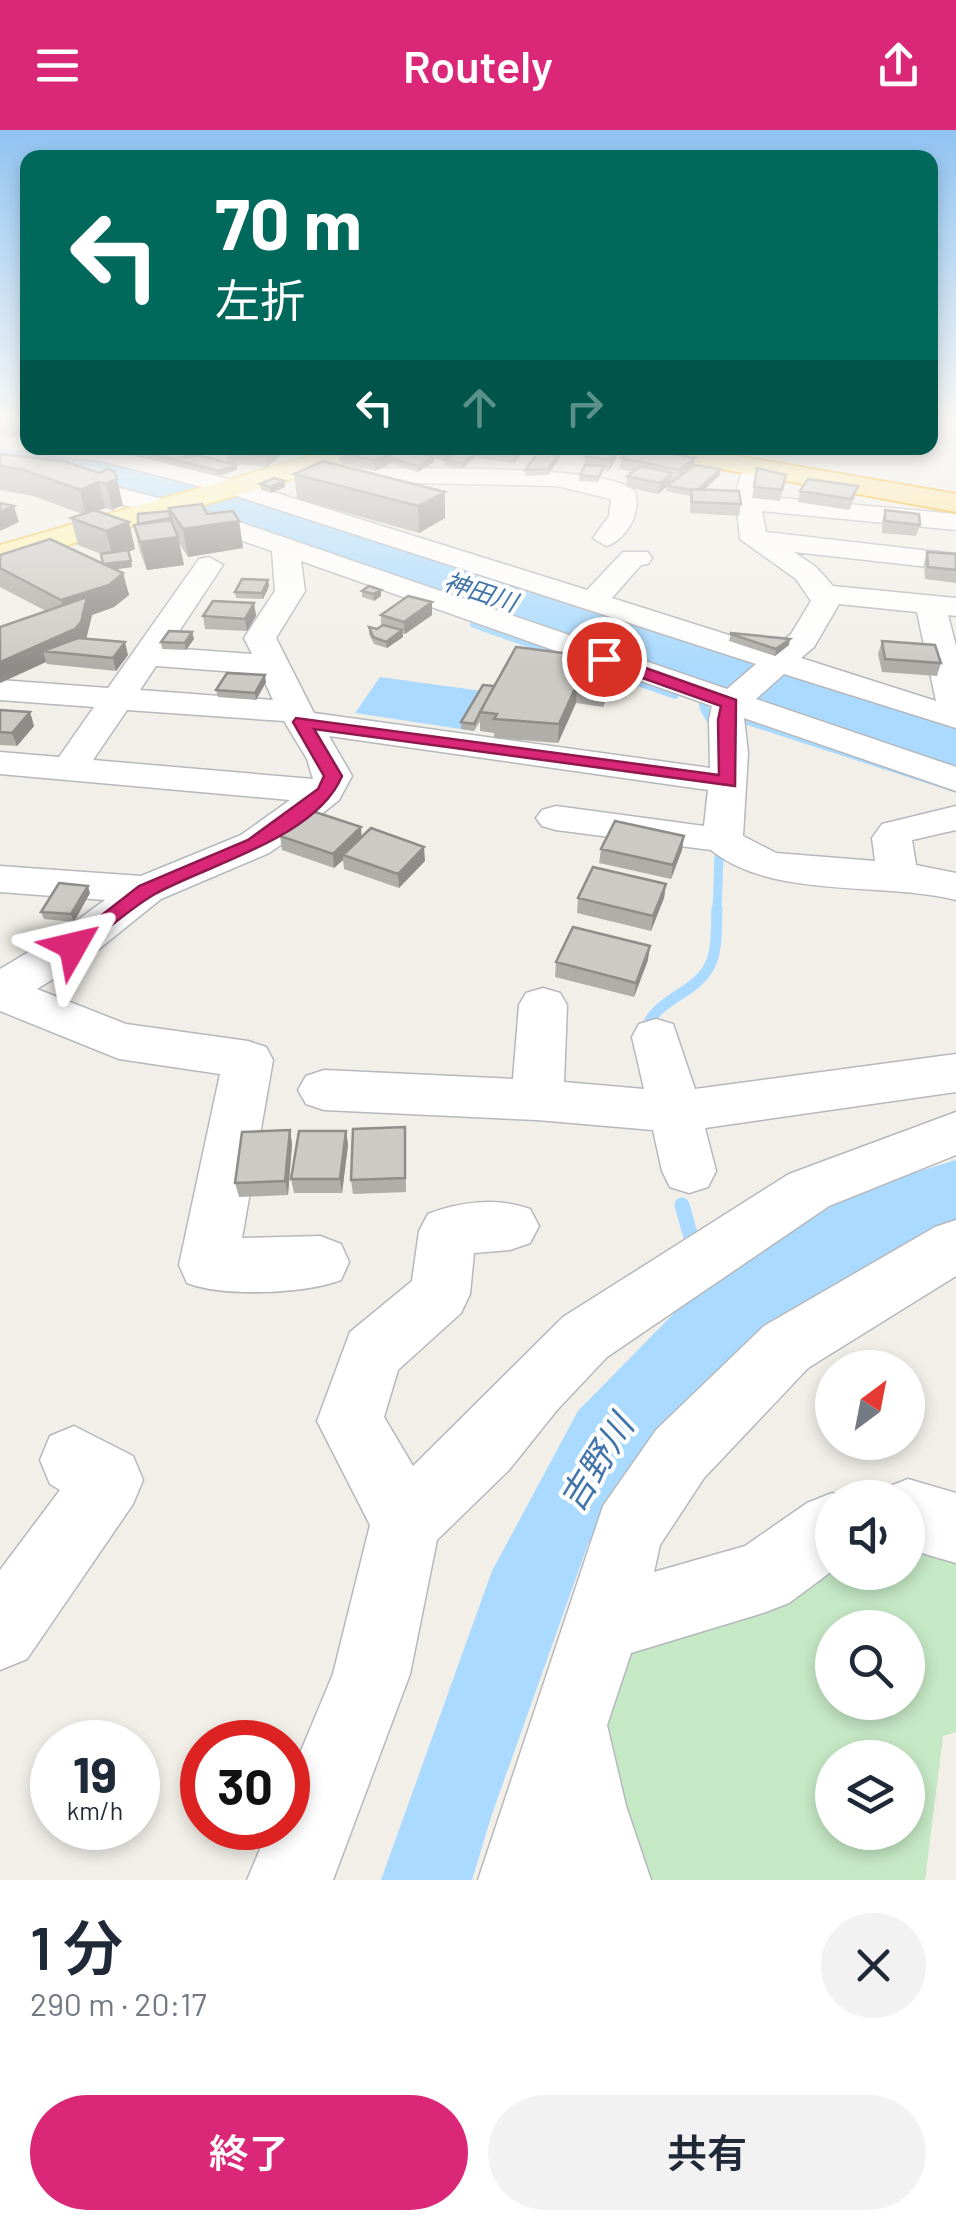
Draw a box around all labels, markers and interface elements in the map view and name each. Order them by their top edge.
icon: menu [30,38,85,93]
text: Routely [403,38,553,92]
icon: share [871,38,926,93]
text: 70 m [215,180,362,264]
icon: left [50,190,180,320]
text: 左折 [215,272,305,326]
icon: left [347,380,402,435]
icon: ahead [452,380,507,435]
icon: right [557,380,612,435]
water label: 神田川 [441,565,524,618]
pin [562,617,647,702]
icon: arrive [577,632,632,687]
position arrow [21,894,125,998]
north arrow [815,1350,925,1460]
map controls [815,1350,925,1850]
water label: 吉野川 [549,1403,643,1518]
button: sound [815,1480,925,1590]
button: search [815,1610,925,1720]
speed limit sign: 30 [180,1720,310,1850]
button: layers [815,1740,925,1850]
text: 19 [73,1743,117,1803]
text: km/h [67,1795,123,1825]
text: 1 分 [30,1910,123,1982]
button: close [821,1913,926,2018]
text: 290 m · 20:17 [30,1984,207,2022]
button: 終了 [30,2095,468,2210]
button: 共有 [488,2095,926,2210]

